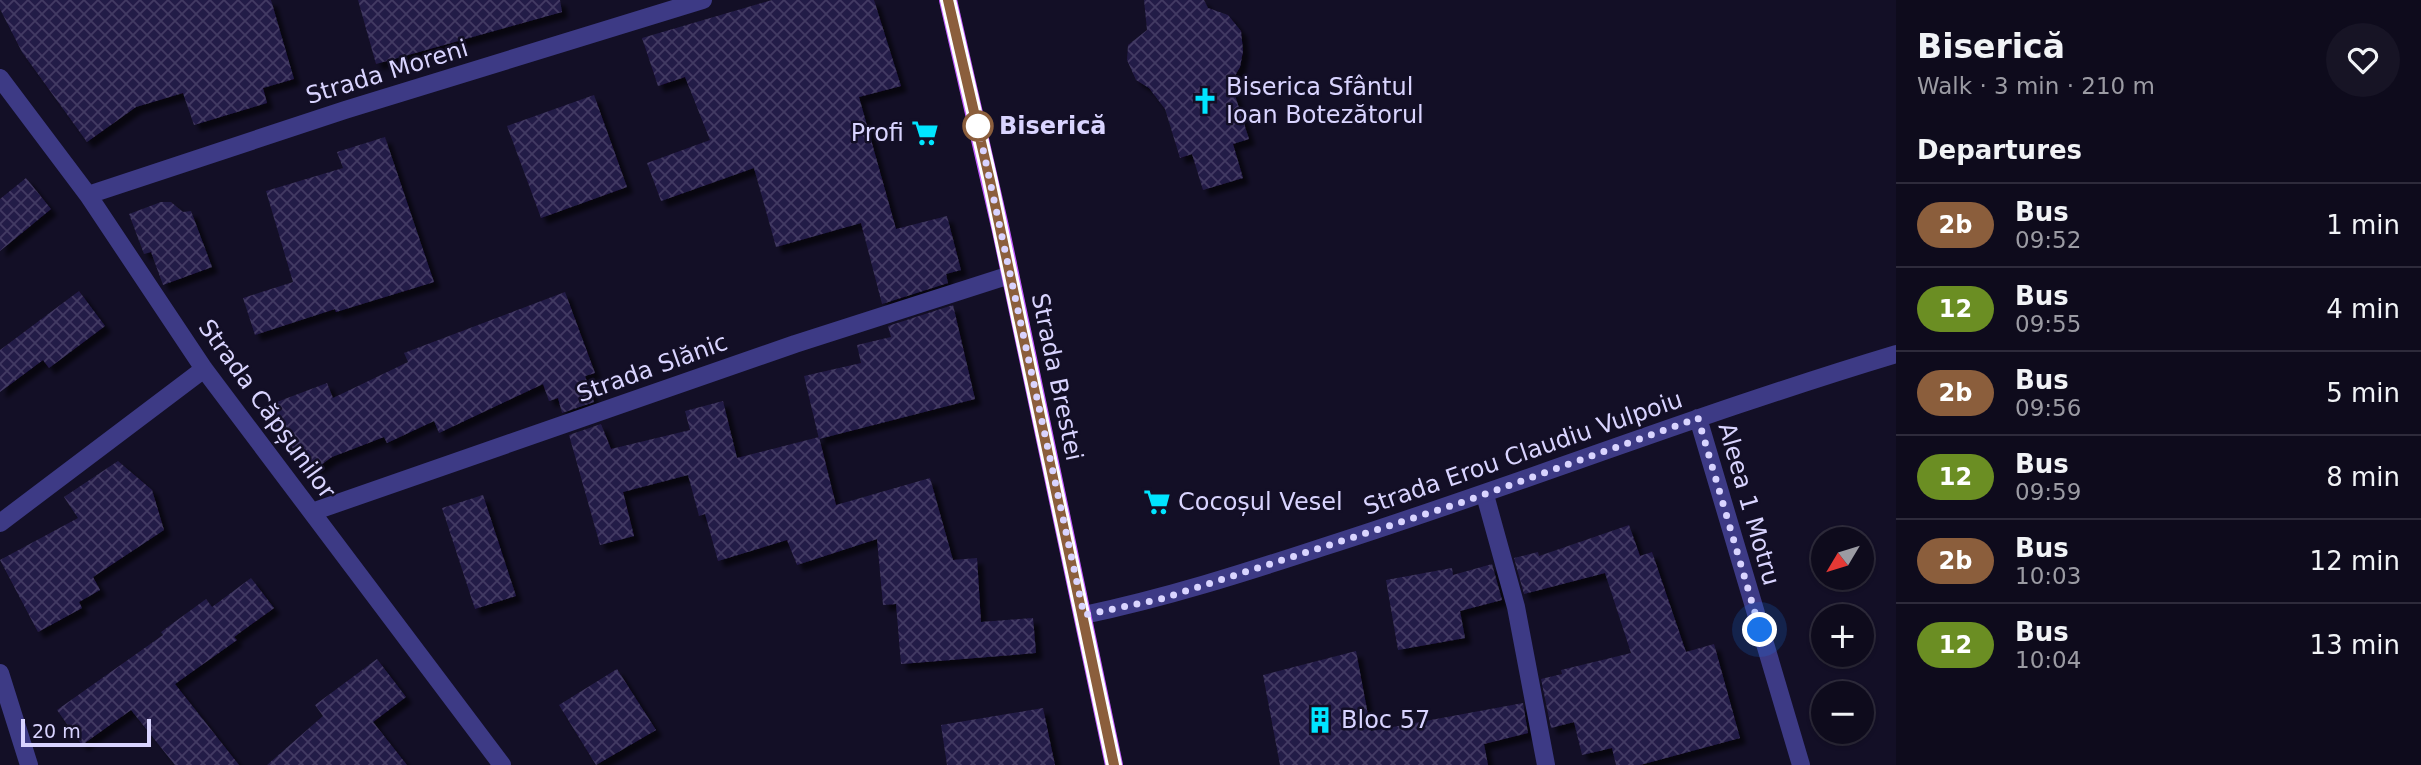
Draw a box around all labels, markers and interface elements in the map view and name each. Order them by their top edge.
button: heart [2326,23,2400,97]
text: Biserică [1917,27,2065,66]
street label: Strada Moreni [302,34,472,110]
place label: Biserica Sfântul Ioan Botezătorul [1226,73,1424,129]
text: Walk · 3 min · 210 m [1917,73,2155,99]
church icon: Biserica Sfântul Ioan Botezătorul [1190,86,1220,116]
marker: Biserică [963,111,993,141]
place label: Biserică [999,112,1107,140]
supermarket icon: Profi [910,118,940,148]
place label: Profi [851,119,904,147]
text: Departures [1917,135,2082,165]
text: Bus [2015,197,2069,227]
text: 1 min [2326,210,2400,240]
text: 2b [1939,211,1972,239]
text: 09:52 [2015,227,2081,253]
text: Bus [2015,281,2069,311]
street label: Strada Brestei [1026,291,1088,463]
text: 4 min [2326,294,2400,324]
text: 12 [1939,295,1972,323]
text: 09:55 [2015,311,2081,337]
street label: Strada Căpșunilor [193,314,341,504]
street label: Strada Slănic [573,328,731,408]
text: Bus [2015,365,2069,395]
text: 5 min [2326,378,2400,408]
text: 2b [1939,379,1972,407]
street label: Strada Erou Claudiu Vulpoiu [1360,385,1686,521]
text: 09:56 [2015,395,2081,421]
street label: Aleea 1 Motru [1712,420,1786,588]
text: Bus [2015,449,2069,479]
text: 8 min [2326,462,2400,492]
text: 12 [1939,463,1972,491]
text: 09:59 [2015,479,2081,505]
supermarket icon: Cocoșul Vesel [1142,487,1172,517]
place label: Cocoșul Vesel [1178,488,1343,516]
north arrow [1811,527,1874,590]
map controls [1811,527,1874,744]
text: Bus [2015,533,2069,563]
text: 12 min [2310,546,2400,576]
text: 2b [1939,547,1972,575]
text: 10:03 [2015,563,2081,589]
button: + [1811,604,1874,667]
your location [1742,612,1777,647]
text: Bus [2015,617,2069,647]
text: 13 min [2310,630,2400,660]
text: 12 [1939,631,1972,659]
text: 10:04 [2015,647,2081,673]
button: − [1811,681,1874,744]
building icon: Bloc 57 [1305,705,1335,735]
place label: Bloc 57 [1341,706,1430,734]
scale bar [21,716,150,748]
text: 20 m [32,720,81,742]

